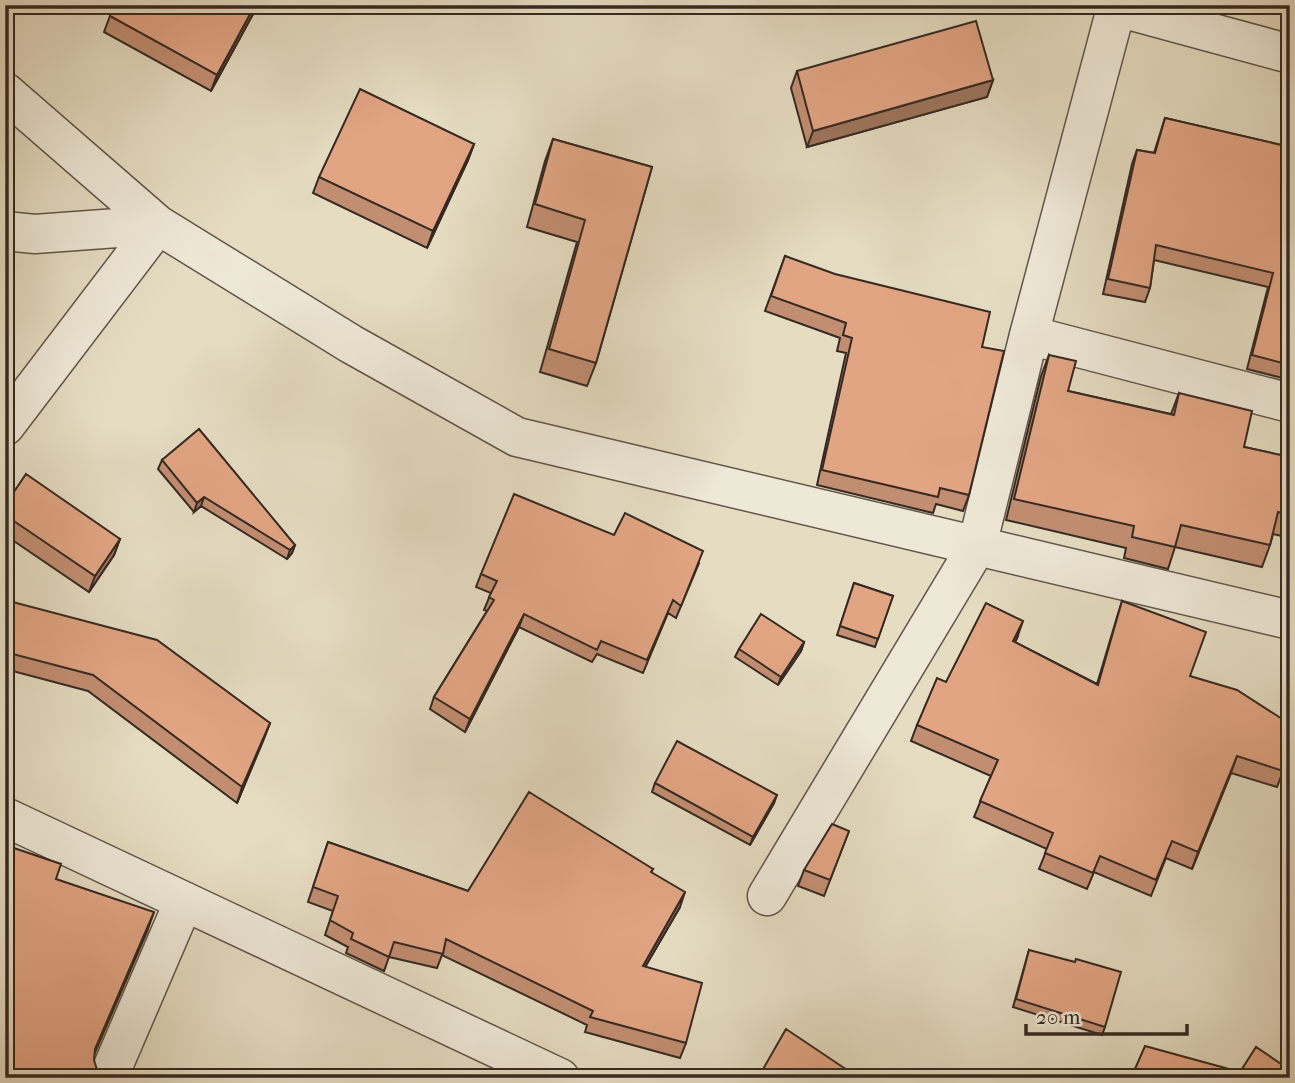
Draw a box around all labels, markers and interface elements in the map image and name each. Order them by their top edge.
scale bar [1026,992,1186,1036]
text: 20 m [1036,1005,1081,1029]

